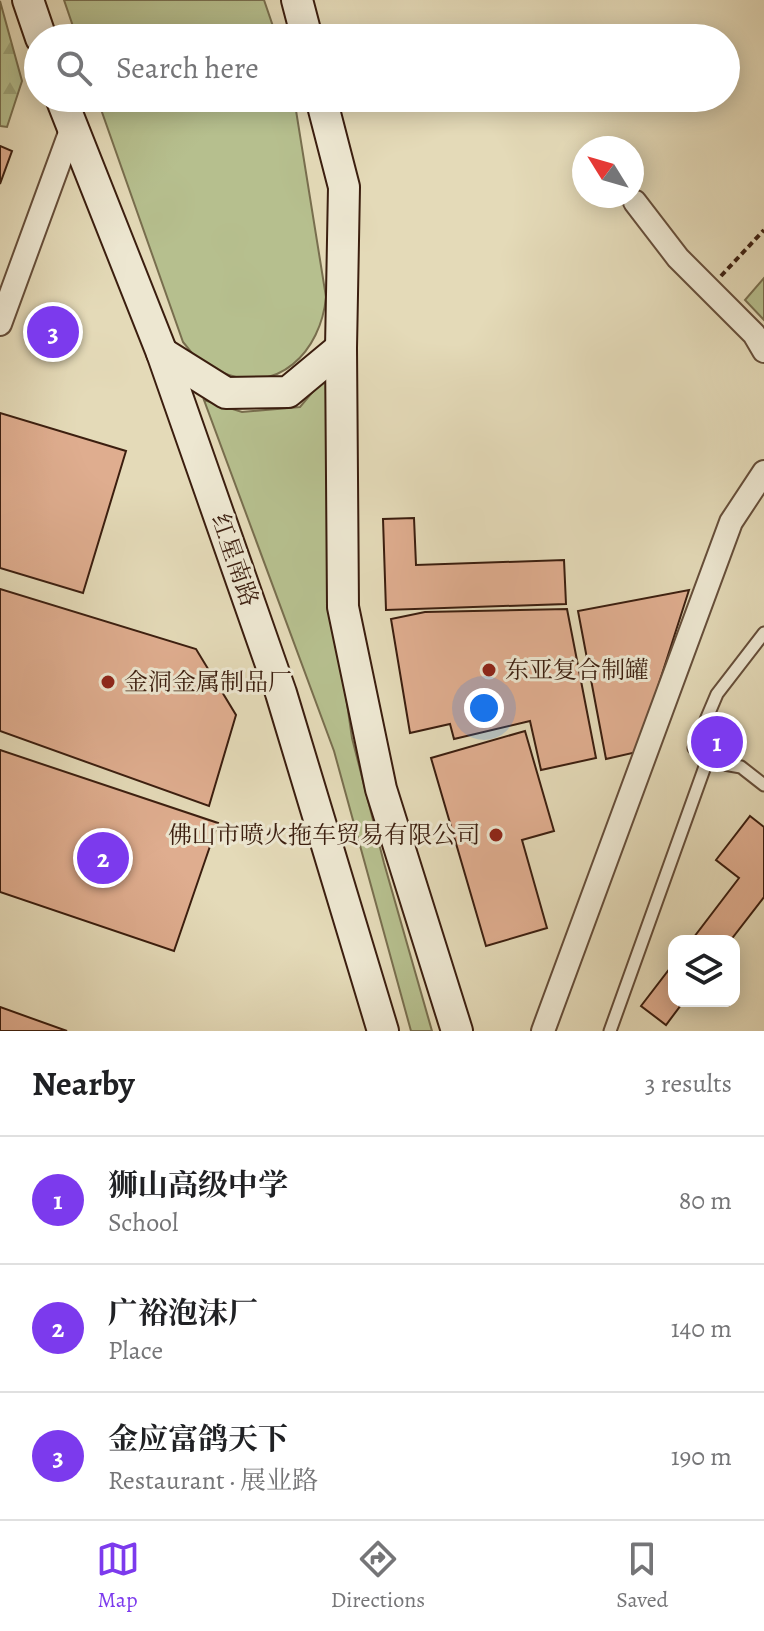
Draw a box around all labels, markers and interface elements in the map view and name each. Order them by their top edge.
search box [24,24,740,112]
icon: search [52,46,96,90]
text: Search here [116,48,259,88]
north arrow [572,136,644,208]
pin: 3 [27,302,79,362]
street label: 红星南路 [204,509,266,611]
place label: 东亚复合制罐 [505,654,649,686]
marker: 东亚复合制罐 [480,661,498,679]
place label: 金洞金属制品厂 [124,666,292,698]
marker: 金洞金属制品厂 [99,673,117,691]
your location [464,688,504,728]
pin: 1 [691,712,743,772]
place label: 佛山市喷火拖车贸易有限公司 [168,819,480,851]
marker: 佛山市喷火拖车贸易有限公司 [487,826,505,844]
pin: 2 [77,828,129,888]
map controls [668,935,740,1007]
button: layers [668,935,740,1007]
text: Nearby [32,1060,135,1107]
text: 3 results [645,1066,732,1101]
text: 狮山高级中学 [108,1165,288,1205]
text: 1 [53,1183,63,1218]
text: 80 m [679,1183,732,1218]
text: School [108,1205,178,1240]
text: 广裕泡沫厂 [108,1293,258,1333]
text: 2 [52,1311,64,1346]
text: 140 m [671,1311,732,1346]
text: Place [108,1333,163,1368]
text: 金应富鸽天下 [108,1419,288,1459]
text: 3 [52,1439,64,1474]
text: 190 m [671,1439,732,1474]
text: Restaurant · 展业路 [108,1463,318,1498]
tab: Map [96,1537,140,1615]
tab: Directions [331,1537,425,1615]
tab: Saved [616,1537,668,1615]

